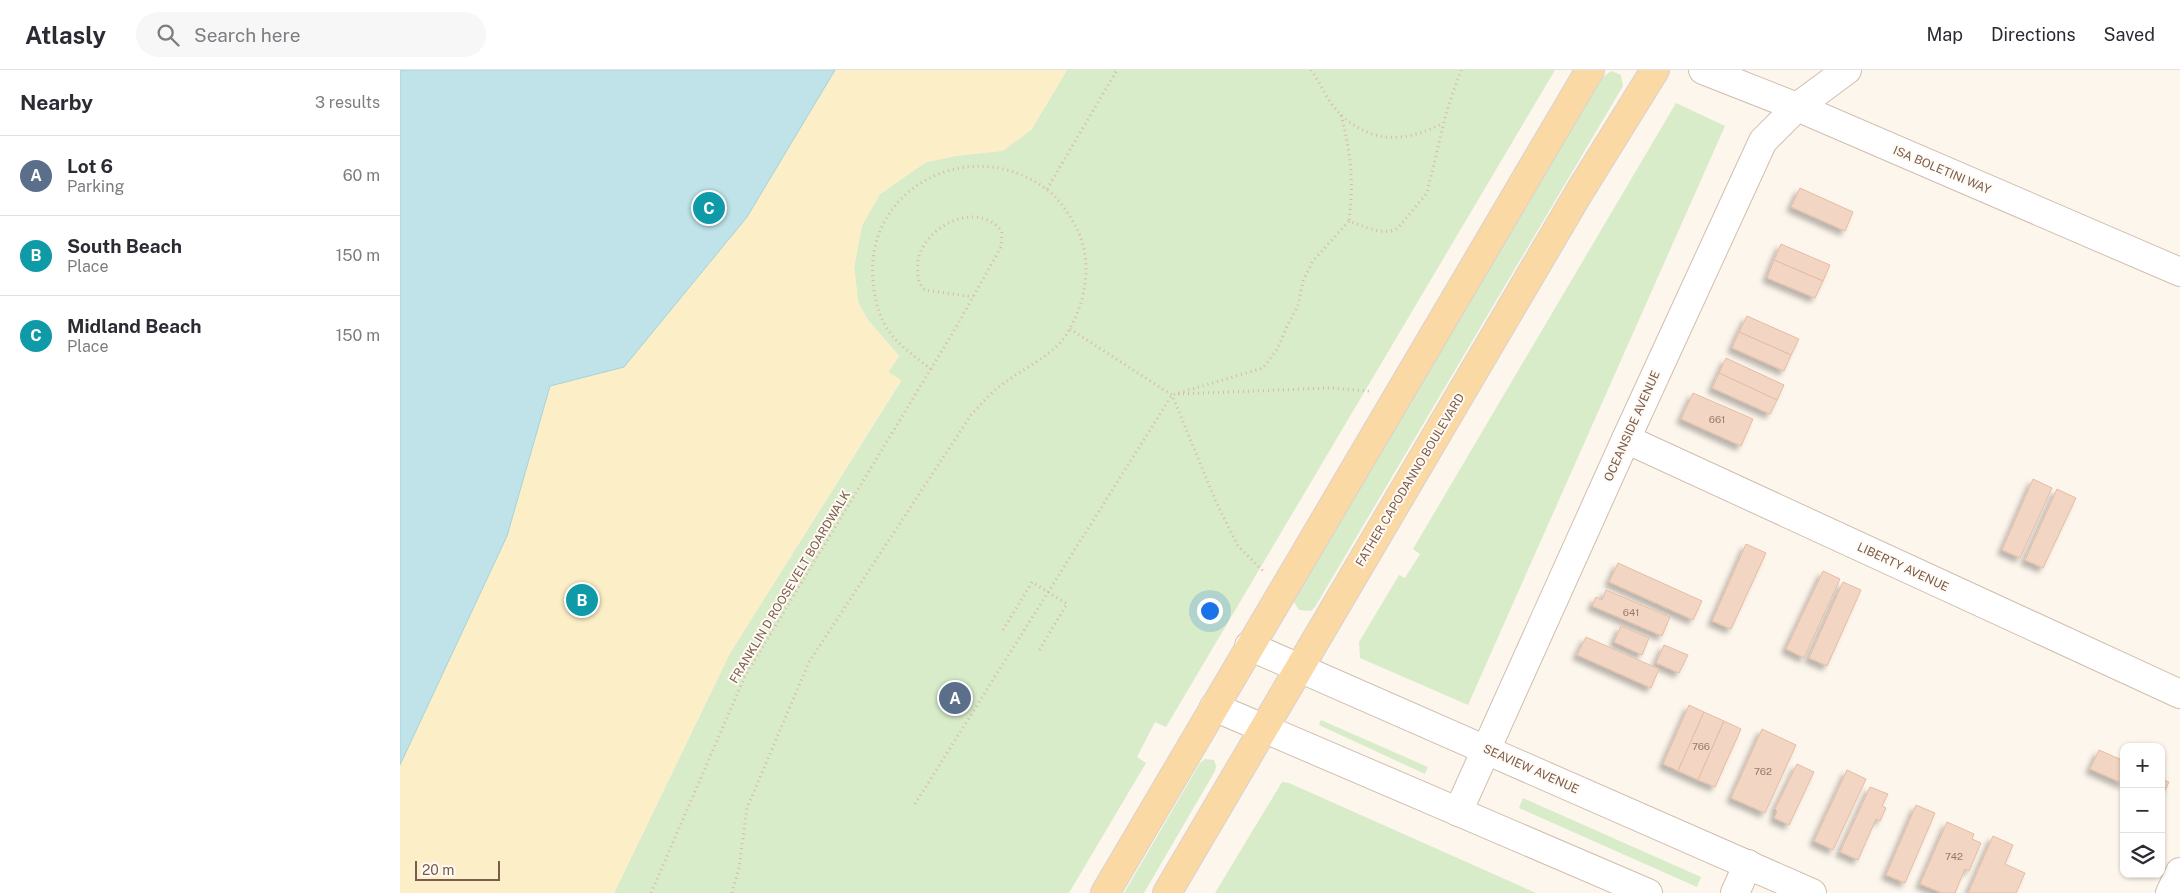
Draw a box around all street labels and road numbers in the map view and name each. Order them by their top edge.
street label: ISA BOLETINI WAY [1891,143,1994,197]
street label: OCEANSIDE AVENUE [1601,369,1663,483]
street label: FATHER CAPODANNO BOULEVARD [1353,391,1467,569]
street label: FRANKLIN D ROOSEVELT BOARDWALK [727,488,853,686]
street label: LIBERTY AVENUE [1855,540,1951,594]
street label: SEAVIEW AVENUE [1481,742,1581,796]

